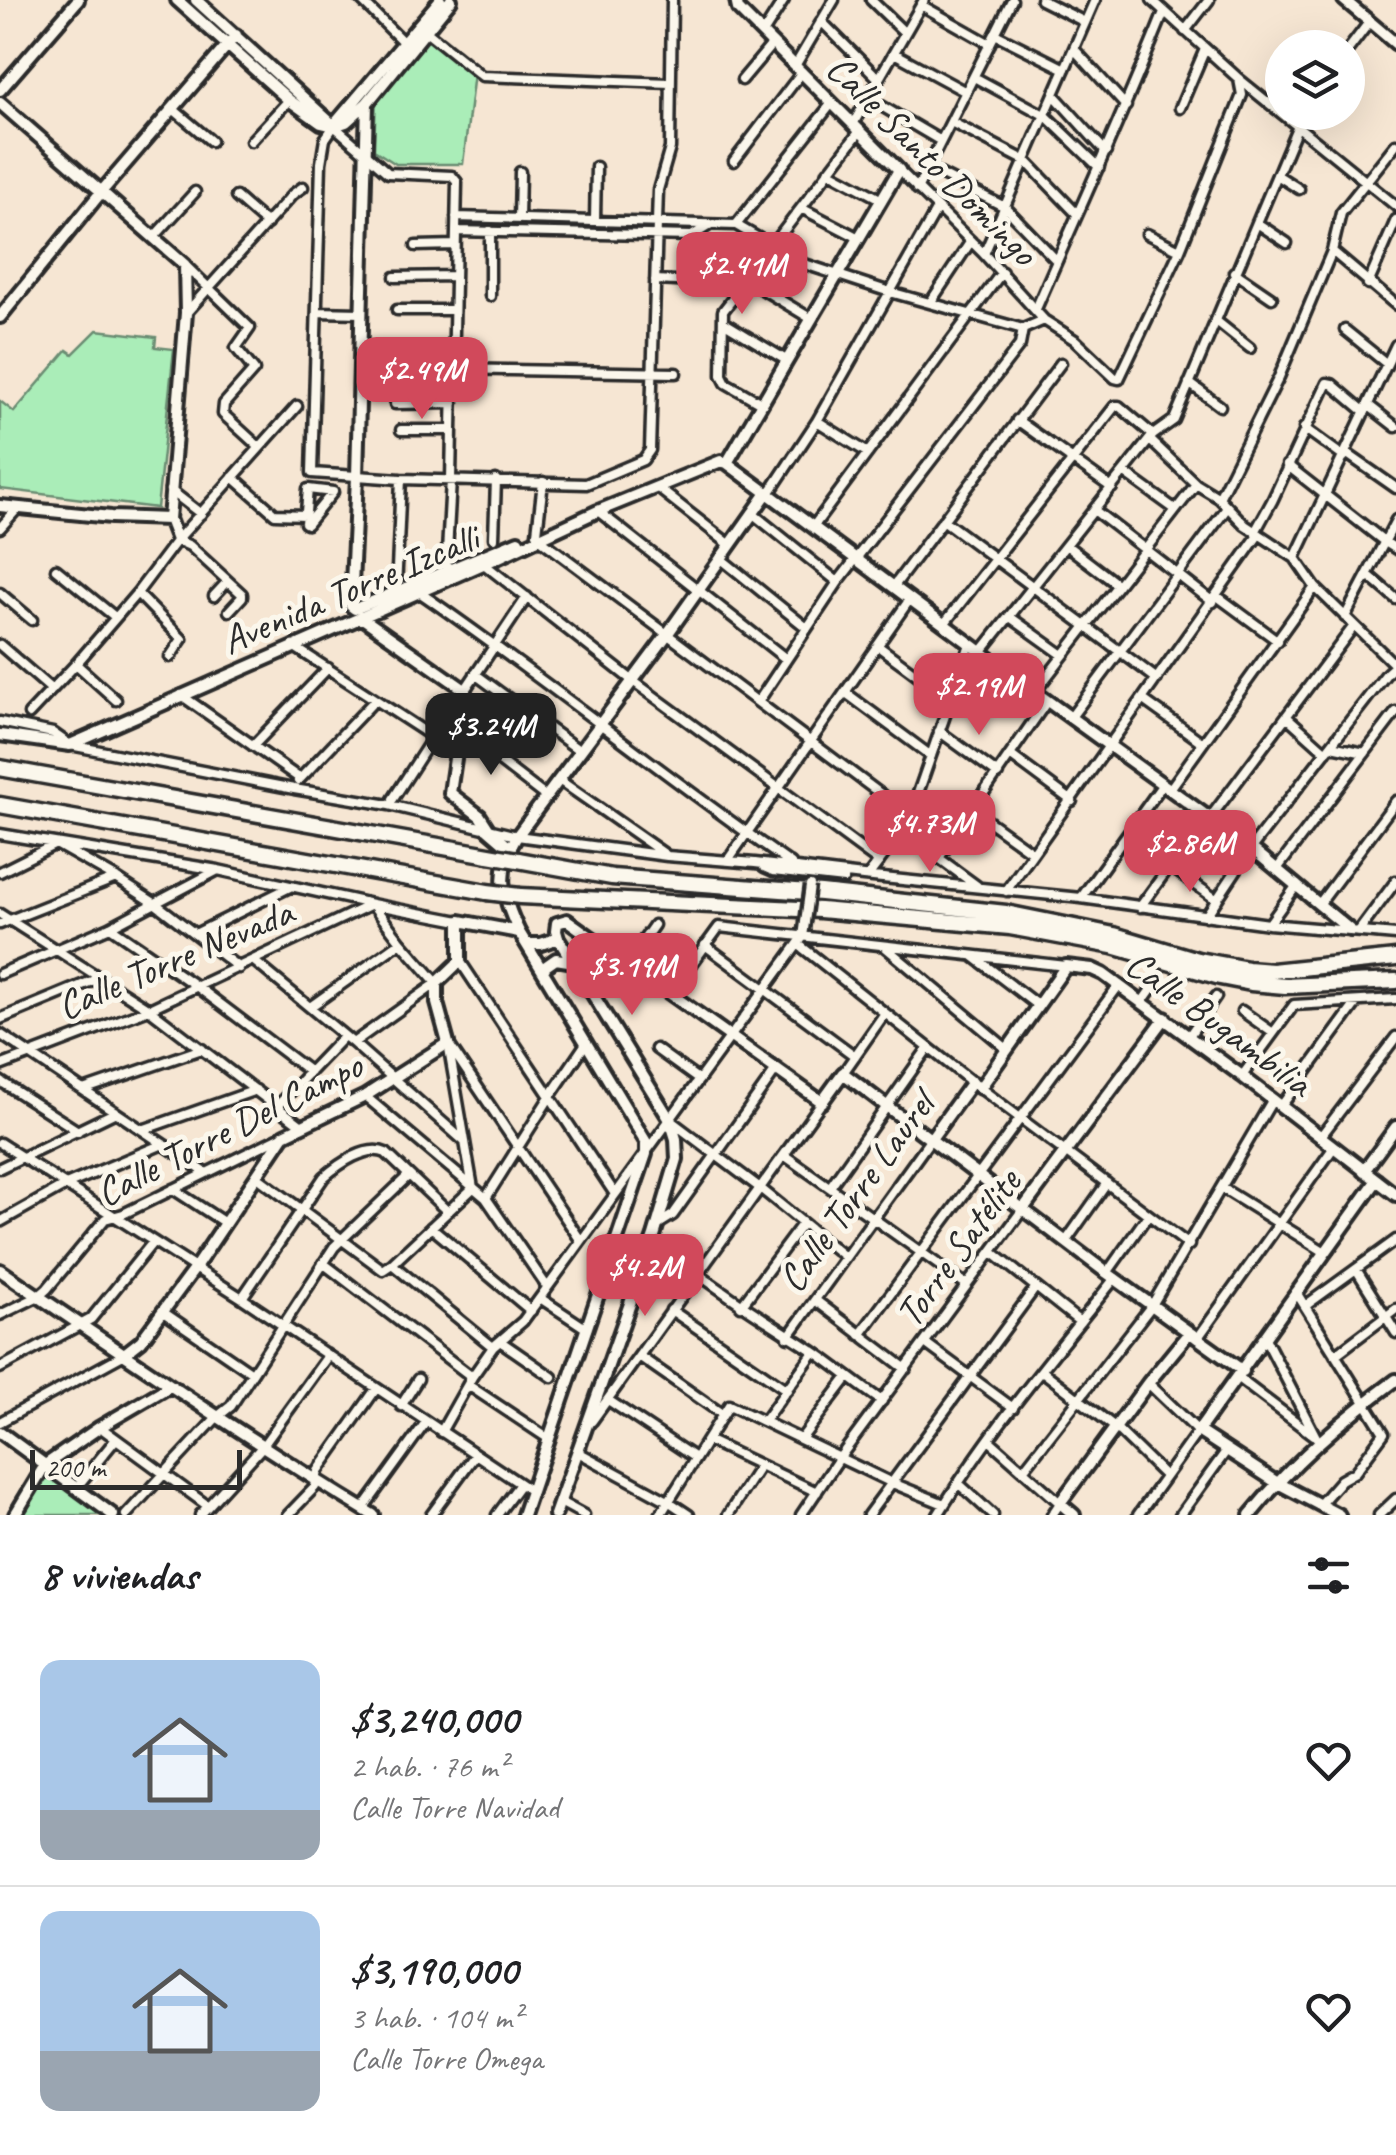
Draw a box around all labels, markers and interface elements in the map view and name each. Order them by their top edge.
map controls [1265,30,1365,130]
button: layers [1265,30,1365,130]
street label: Calle Santo Domingo [816,44,1050,278]
pin: $2.41M [661,232,823,317]
text: $2.41M [698,244,786,285]
pin: $2.49M [341,337,503,422]
text: $2.49M [379,349,465,390]
street label: Avenida Torre Izcalli [214,511,490,666]
pin: $2.19M [898,653,1060,738]
text: $2.19M [936,665,1022,706]
pin: $3.24M [410,693,572,778]
text: $3.24M [447,705,535,746]
pin: $4.73M [849,790,1011,875]
text: $4.73M [886,802,974,843]
pin: $2.86M [1109,810,1271,895]
text: $2.86M [1146,822,1234,863]
street label: Calle Torre Nevada [50,886,303,1031]
pin: $3.19M [551,933,713,1018]
street label: Calle Bugambilia [1116,939,1324,1109]
text: $3.19M [589,945,675,986]
street label: Calle Torre Del Campo [87,1040,372,1218]
street label: Calle Torre Laurel [767,1077,949,1302]
street label: Torre Satélite [884,1157,1034,1337]
pin: $4.2M [575,1234,715,1319]
text: $4.2M [609,1246,681,1287]
scale bar [30,1445,242,1490]
text: 200 m [45,1450,105,1485]
icon: filters [1301,1548,1356,1603]
text: 8 viviendas [40,1549,197,1602]
text: $3,240,000 [350,1693,518,1746]
icon: home [120,1700,240,1820]
icon: heart [1301,1733,1356,1788]
text: 2 hab. · 76 m² [350,1746,507,1787]
text: Calle Torre Navidad [350,1787,559,1828]
text: $3,190,000 [350,1944,517,1997]
icon: home [120,1951,240,2071]
icon: heart [1301,1984,1356,2039]
text: 3 hab. · 104 m² [350,1997,522,2038]
text: Calle Torre Omega [350,2038,543,2079]

